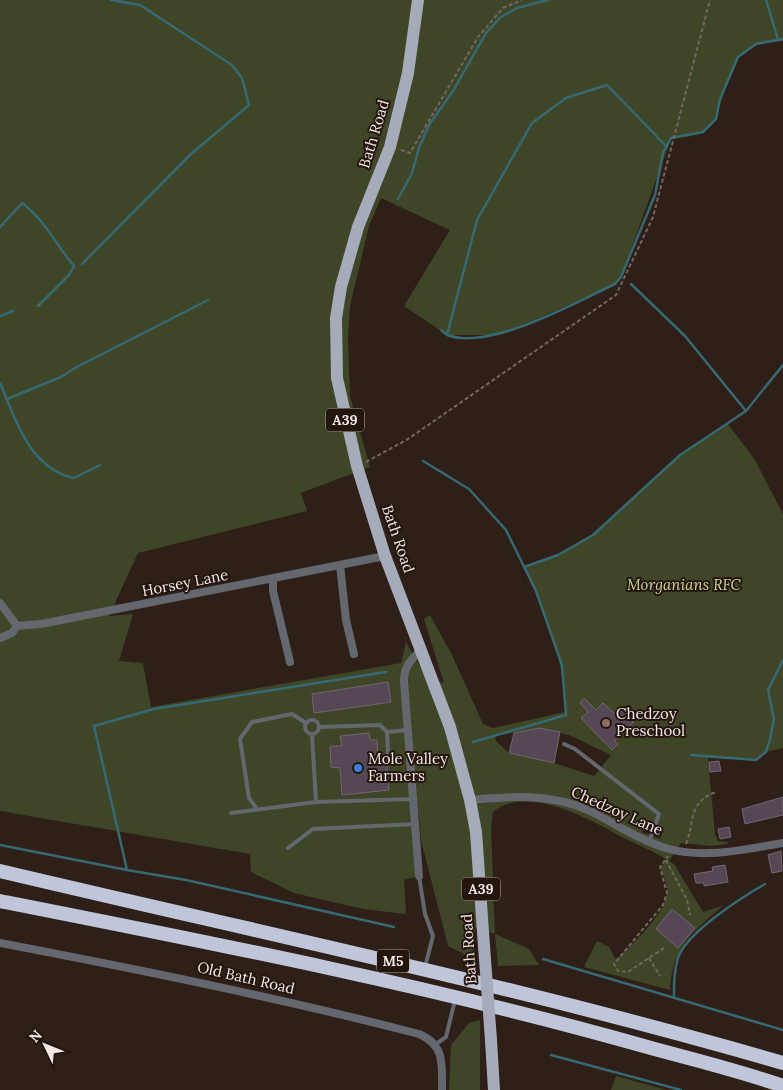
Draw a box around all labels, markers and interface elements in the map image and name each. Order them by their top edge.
street label: Bath Road [354,97,393,170]
road number: A39 [326,408,364,432]
street label: Bath Road [378,502,419,575]
street label: Horsey Lane [140,565,230,600]
park label: Morganians RFC [627,575,741,594]
place label: Chedzoy Preschool [616,704,685,740]
marker: Chedzoy Preschool [600,717,612,729]
place label: Mole Valley Farmers [368,749,448,785]
marker: Mole Valley Farmers [352,762,364,774]
street label: Chedzoy Lane [568,782,666,839]
road number: A39 [462,878,500,901]
street label: Bath Road [457,913,480,985]
road number: M5 [377,949,409,972]
street label: Old Bath Road [196,957,297,998]
north arrow [20,1020,70,1070]
text: N [25,1026,46,1046]

